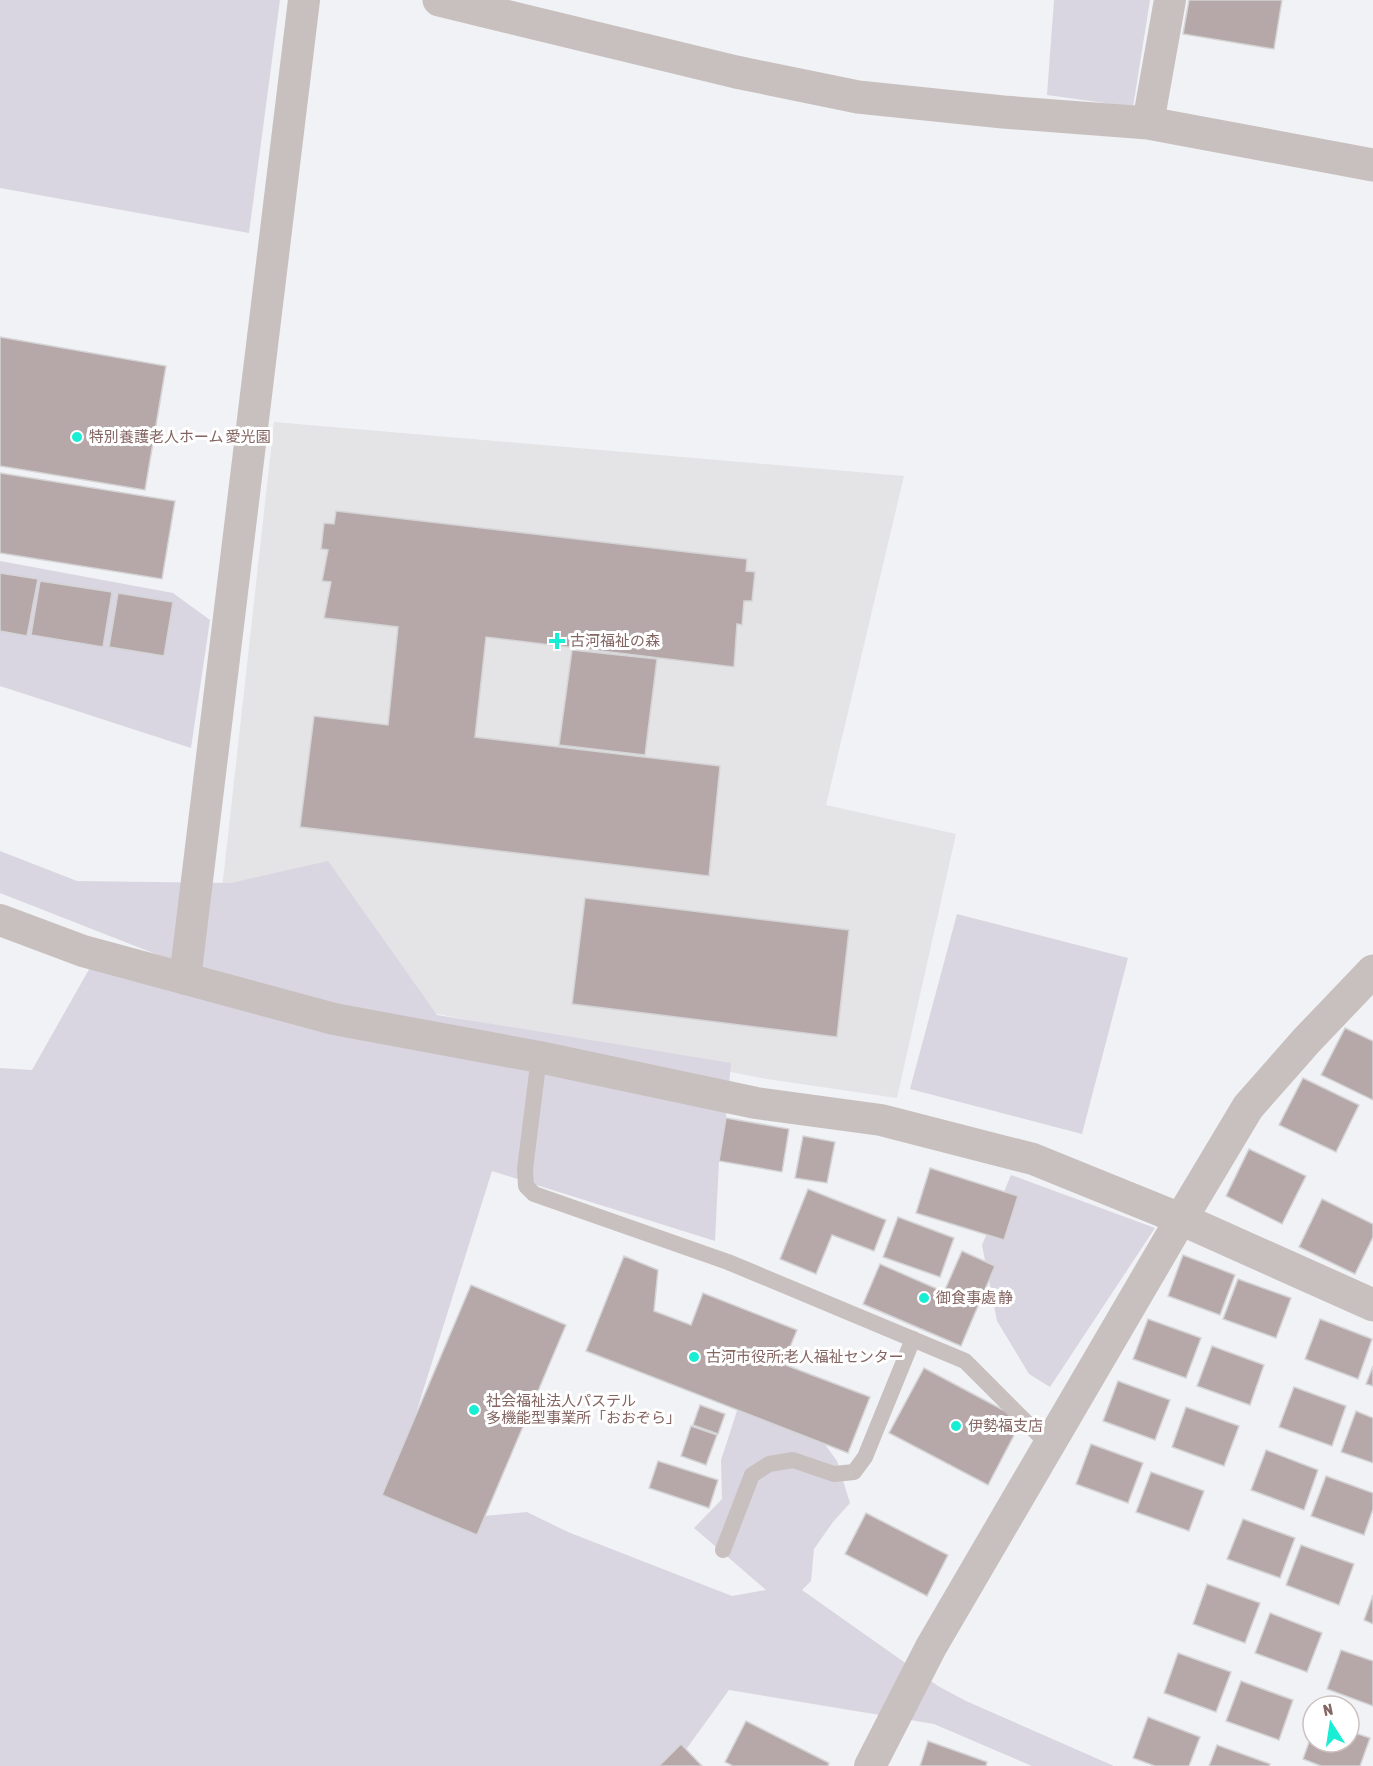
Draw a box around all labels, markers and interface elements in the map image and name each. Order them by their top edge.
place label: 特別養護老人ホーム 愛光園 [89,428,271,445]
marker: 特別養護老人ホーム 愛光園 [70,430,84,444]
marker: 古河福祉の森 [548,632,566,650]
place label: 古河福祉の森 [570,632,660,649]
place label: 御食事處 静 [936,1289,1013,1306]
marker: 御食事處 静 [917,1291,931,1305]
place label: 古河市役所;老人福祉センター [706,1348,904,1365]
marker: 古河市役所;老人福祉センター [687,1350,701,1364]
place label: 社会福祉法人パステル 多機能型事業所「おおぞら」 [486,1392,681,1426]
marker: 社会福祉法人パステル 多機能型事業所「おおぞら」 [467,1403,481,1417]
place label: 伊勢福支店 [968,1417,1043,1434]
marker: 伊勢福支店 [949,1419,963,1433]
north arrow [1301,1694,1361,1754]
text: N [1321,1700,1334,1719]

